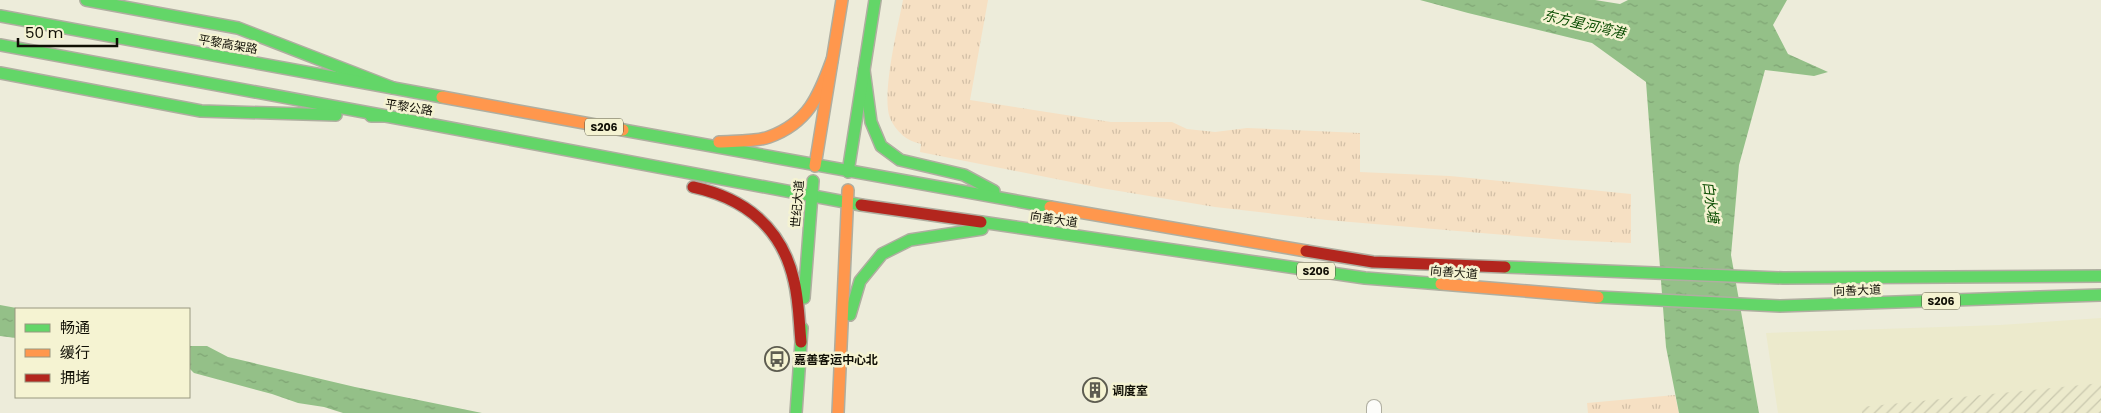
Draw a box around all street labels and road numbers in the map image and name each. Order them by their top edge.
street label: 平黎高架路 [197,30,259,58]
street label: 平黎公路 [384,95,434,119]
road number: S206 [585,118,623,136]
street label: 世纪大道 [786,179,808,229]
street label: 向善大道 [1029,207,1079,231]
street label: 向善大道 [1429,261,1479,283]
road number: S206 [1297,262,1335,280]
street label: 向善大道 [1833,281,1881,299]
road number: S206 [1922,292,1960,310]

